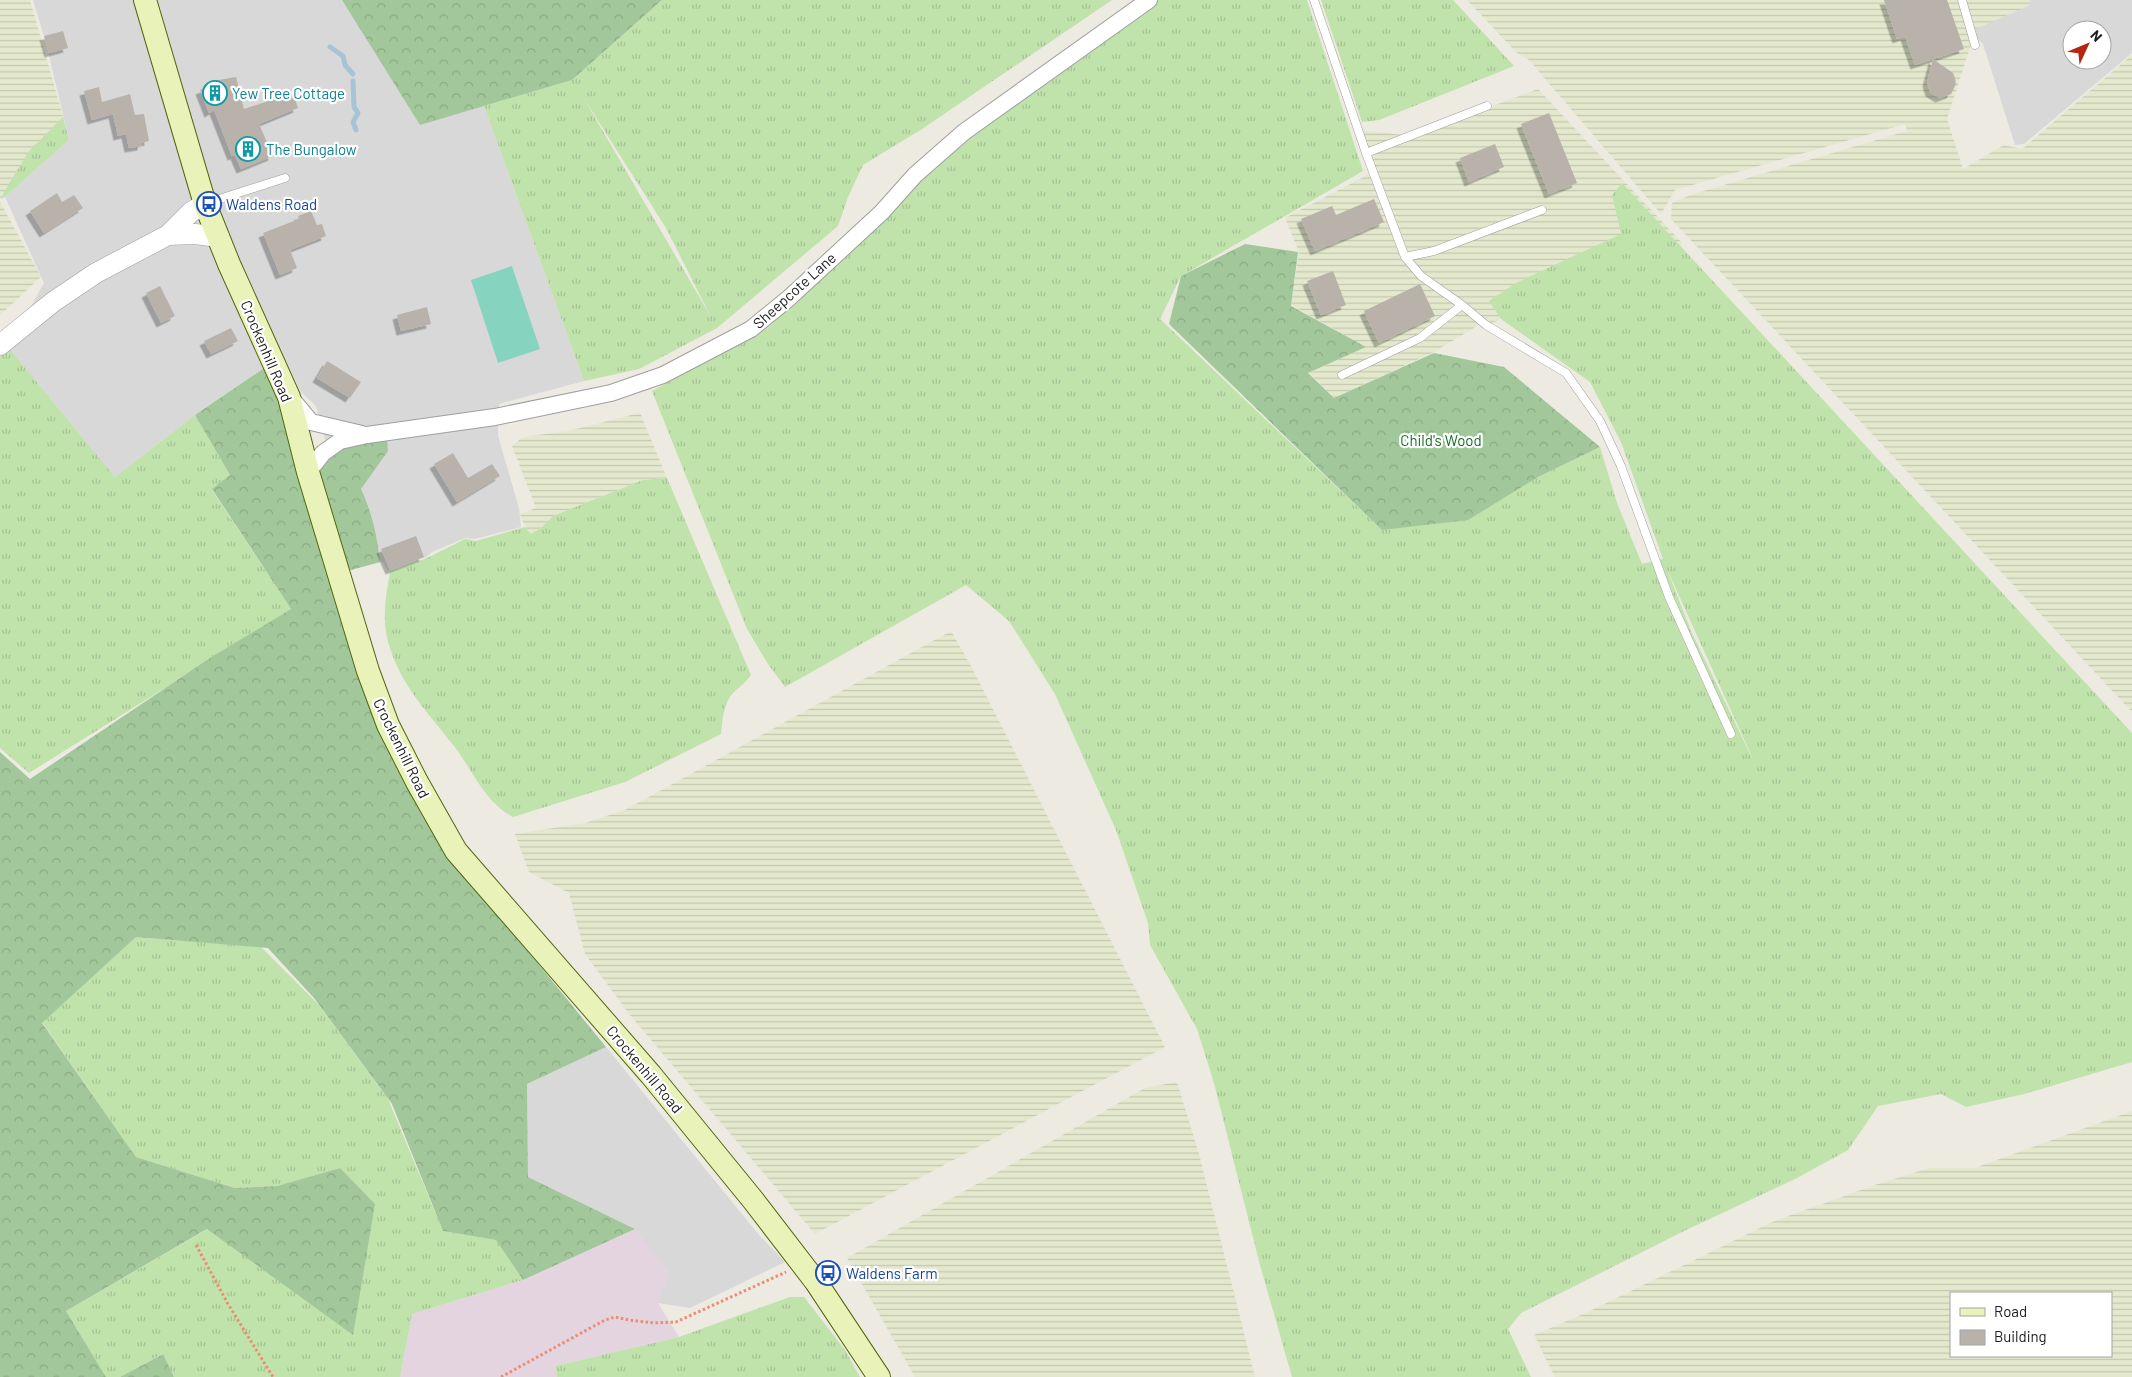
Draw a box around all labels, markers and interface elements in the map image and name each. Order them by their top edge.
north arrow [2062,20,2112,70]
text: N [2087,26,2106,45]
building icon: Yew Tree Cottage [202,80,228,106]
place label: Yew Tree Cottage [232,84,345,102]
building icon: The Bungalow [235,136,261,162]
place label: The Bungalow [266,140,357,158]
bus stop icon: Waldens Road [196,191,222,217]
place label: Waldens Road [226,195,317,213]
street label: Sheepcote Lane [749,248,839,332]
street label: Crockenhill Road [237,297,297,405]
park label: Child's Wood [1400,431,1482,449]
street label: Crockenhill Road [370,695,434,801]
street label: Crockenhill Road [603,1022,687,1116]
bus stop icon: Waldens Farm [815,1260,841,1286]
place label: Waldens Farm [846,1264,938,1282]
legend [1950,1292,2112,1357]
text: Road [1994,1302,2027,1320]
text: Building [1994,1327,2047,1345]

